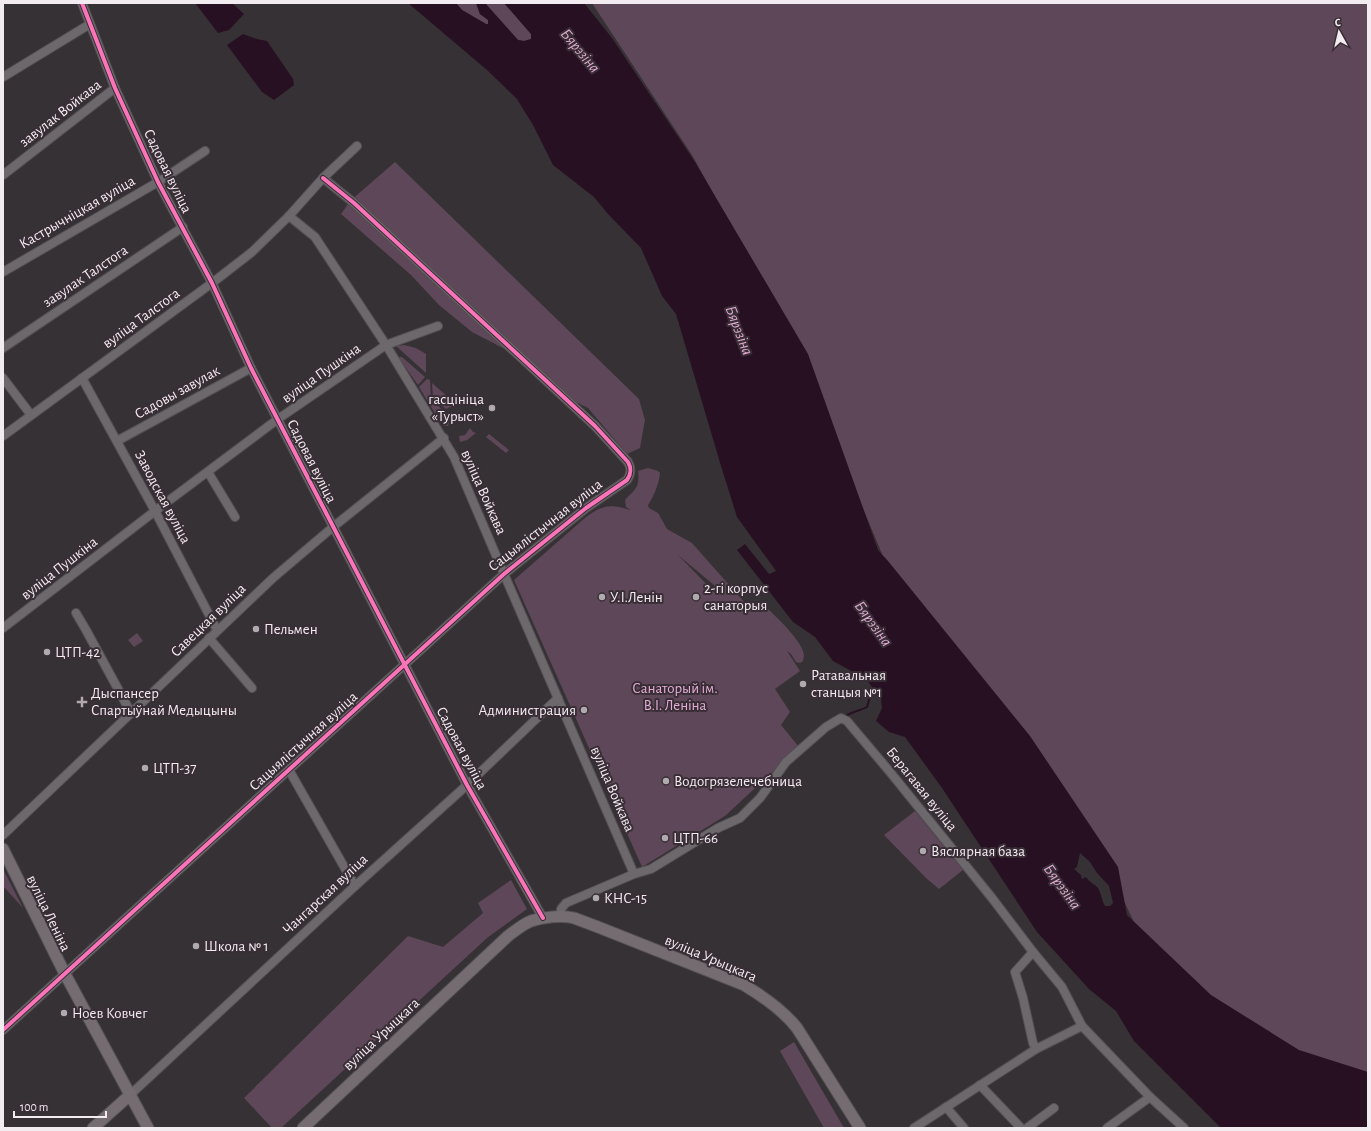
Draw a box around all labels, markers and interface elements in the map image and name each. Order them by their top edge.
north arrow [1319,12,1359,52]
text: С [1334,17,1341,28]
water label: Бярэзіна [557,26,603,76]
street label: завулак Войкава [17,77,104,150]
street label: Садовая вуліца [141,127,194,216]
street label: Кастрычніцкая вуліца [17,173,138,252]
street label: завулак Талстога [40,242,131,310]
street label: вуліца Талстога [100,285,183,351]
water label: Бярэзіна [721,303,756,358]
street label: вуліца Пушкіна [279,341,364,406]
street label: Садовы завулак [132,363,222,422]
place label: гасцініца «Турыст» [428,392,484,424]
marker: гасцініца «Турыст» [487,403,497,413]
street label: Садовая вуліца [284,417,339,505]
street label: Заводская вуліца [132,448,193,546]
street label: вуліца Войкава [458,448,509,537]
street label: Сацыялістычная вуліца [486,476,605,574]
street label: вуліца Пушкіна [18,534,100,603]
street label: Савецкая вуліца [168,581,249,660]
place label: 2-гі корпус санаторыя [704,581,768,613]
place label: У.І.Ленін [610,590,663,605]
marker: У.І.Ленін [597,592,607,602]
marker: 2-гі корпус санаторыя [691,592,701,602]
water label: Бярэзіна [851,598,895,650]
place label: Пельмен [264,622,318,637]
marker: Пельмен [251,624,261,634]
place label: ЦТП-42 [55,645,100,660]
marker: ЦТП-42 [42,647,52,657]
place label: Ратавальная станцыя №1 [811,668,886,700]
marker: Ратавальная станцыя №1 [798,679,808,689]
park label: Санаторый ім. В.І. Леніна [632,681,718,713]
place label: Дыспансер Спартыўнай Медыцыны [91,686,237,718]
street label: Сацыялістычная вуліца [246,689,360,794]
marker: Дыспансер Спартыўнай Медыцыны [76,696,88,708]
place label: Администрация [479,703,576,718]
street label: Садовая вуліца [433,704,490,792]
marker: Администрация [579,705,589,715]
street label: вуліца Войкава [588,744,637,834]
street label: Берагавая вуліца [883,745,960,834]
place label: ЦТП-37 [153,761,196,776]
marker: ЦТП-37 [140,763,150,773]
place label: Водогрязелечебница [674,774,802,789]
marker: Водогрязелечебница [661,776,671,786]
place label: ЦТП-66 [673,831,718,846]
marker: ЦТП-66 [660,833,670,843]
place label: Вяслярная база [931,844,1025,859]
marker: Вяслярная база [918,846,928,856]
street label: Чангарская вуліца [280,851,371,937]
water label: Бярэзіна [1040,861,1084,913]
street label: вуліца Леніна [24,873,73,954]
place label: КНС-15 [604,891,647,906]
marker: КНС-15 [591,893,601,903]
street label: вуліца Урыцкага [663,932,759,985]
place label: Школа № 1 [204,939,269,954]
marker: Школа № 1 [191,941,201,951]
street label: вуліца Урыцкага [340,995,423,1073]
place label: Ноев Ковчег [72,1006,148,1021]
marker: Ноев Ковчег [59,1008,69,1018]
scale bar [14,1093,106,1119]
text: 100 m [20,1101,48,1113]

